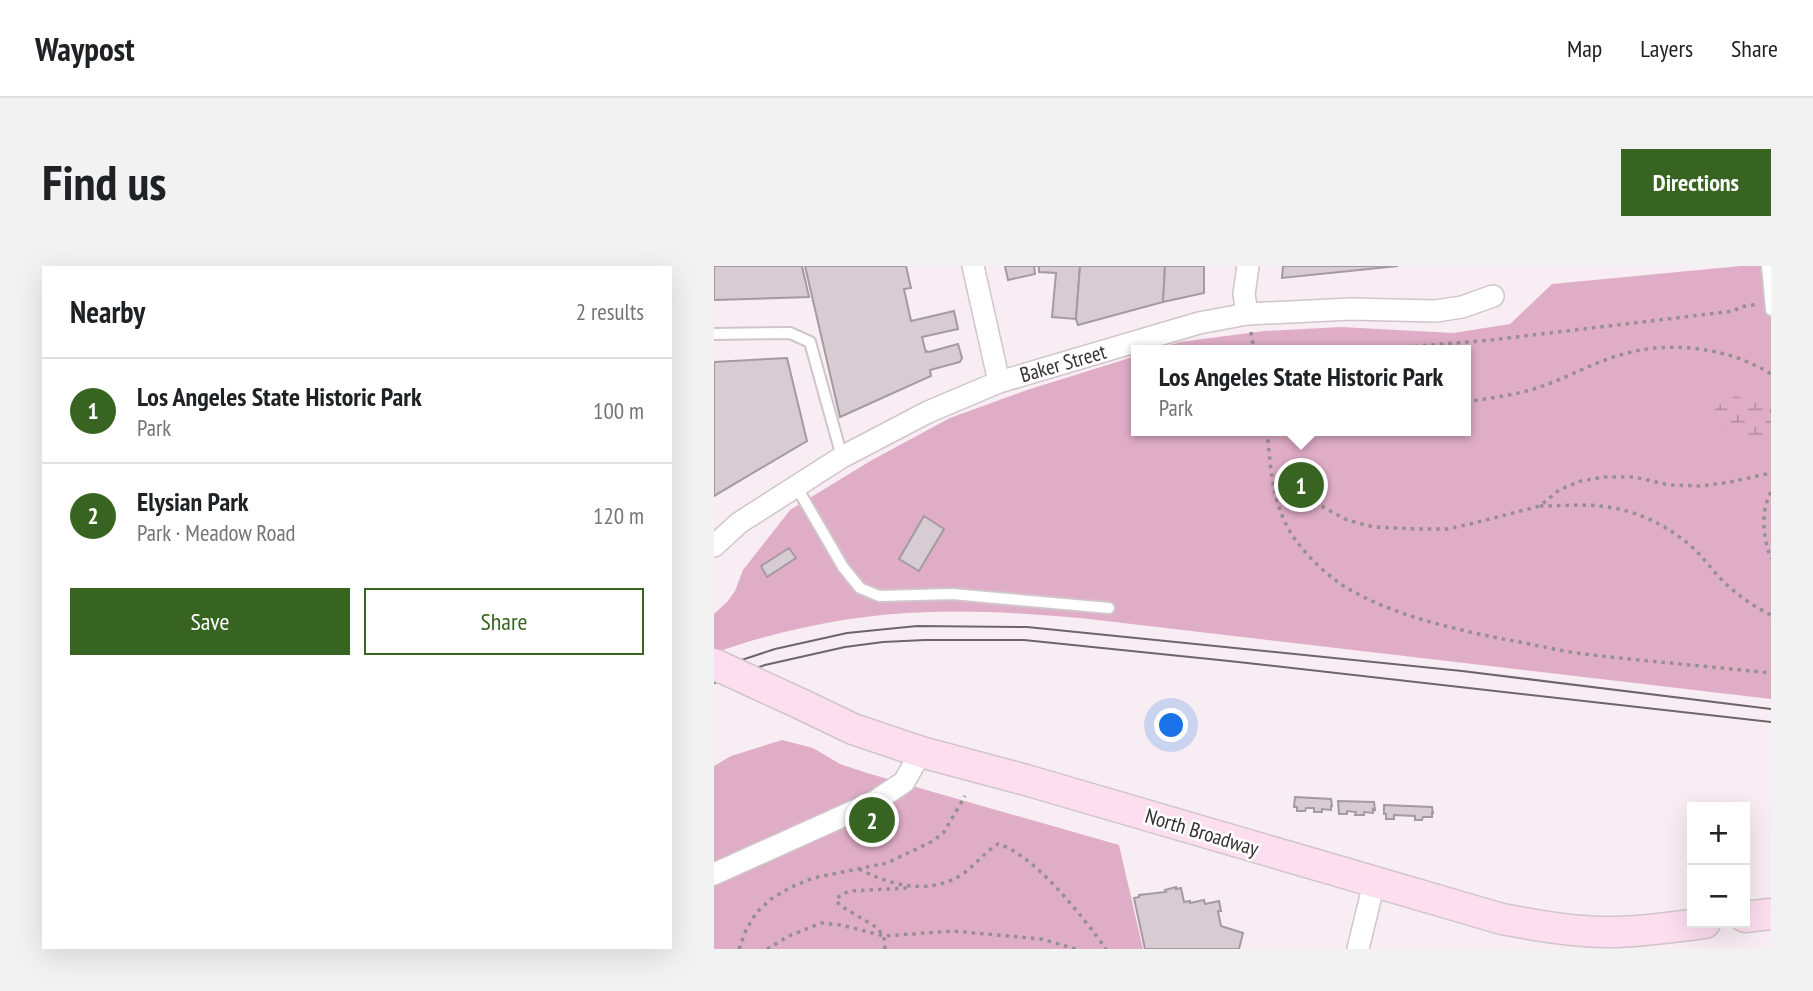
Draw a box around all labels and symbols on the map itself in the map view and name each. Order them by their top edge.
street label: Baker Street [1017,338,1110,388]
pin: 1 [1278,459,1324,511]
your location [1154,708,1188,742]
pin: 2 [849,794,895,846]
street label: North Broadway [1142,802,1262,862]

